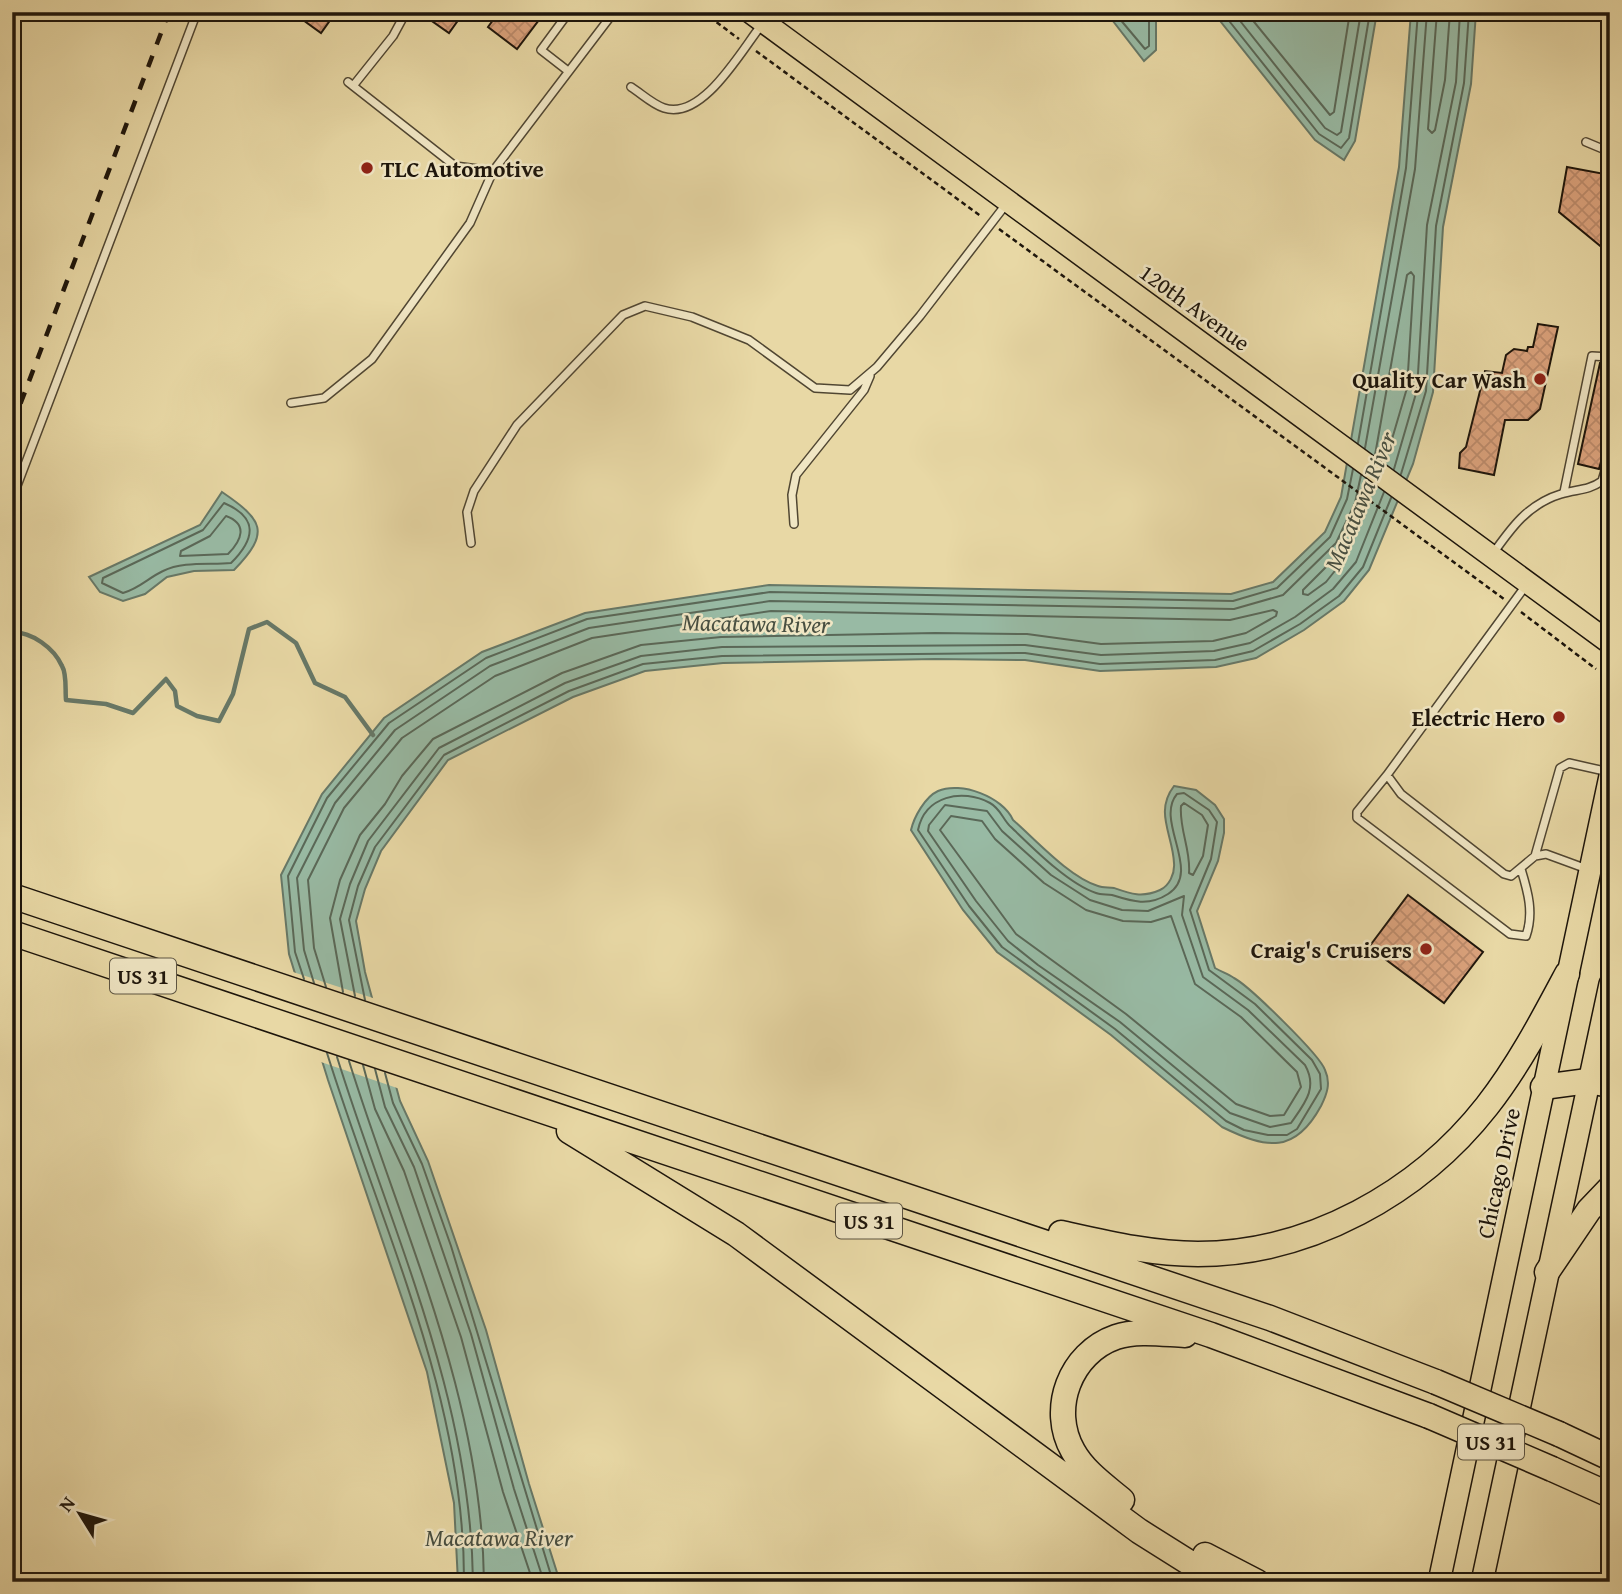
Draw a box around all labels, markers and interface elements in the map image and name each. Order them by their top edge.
place label: TLC Automotive [381,152,544,185]
marker: TLC Automotive [359,160,375,176]
street label: 120th Avenue [1133,255,1257,359]
place label: Quality Car Wash [1352,363,1526,396]
marker: Quality Car Wash [1532,371,1548,387]
water label: Macatawa River [1315,425,1405,576]
water label: Macatawa River [682,604,831,642]
place label: Electric Hero [1412,701,1545,734]
marker: Electric Hero [1551,709,1567,725]
place label: Craig's Cruisers [1251,933,1412,966]
marker: Craig's Cruisers [1418,941,1434,957]
road number: US 31 [110,958,176,993]
street label: Chicago Drive [1468,1105,1528,1241]
road number: US 31 [836,1204,902,1238]
road number: US 31 [1458,1424,1524,1460]
north arrow [46,1478,116,1548]
text: N [51,1490,82,1517]
water label: Macatawa River [425,1520,574,1555]

